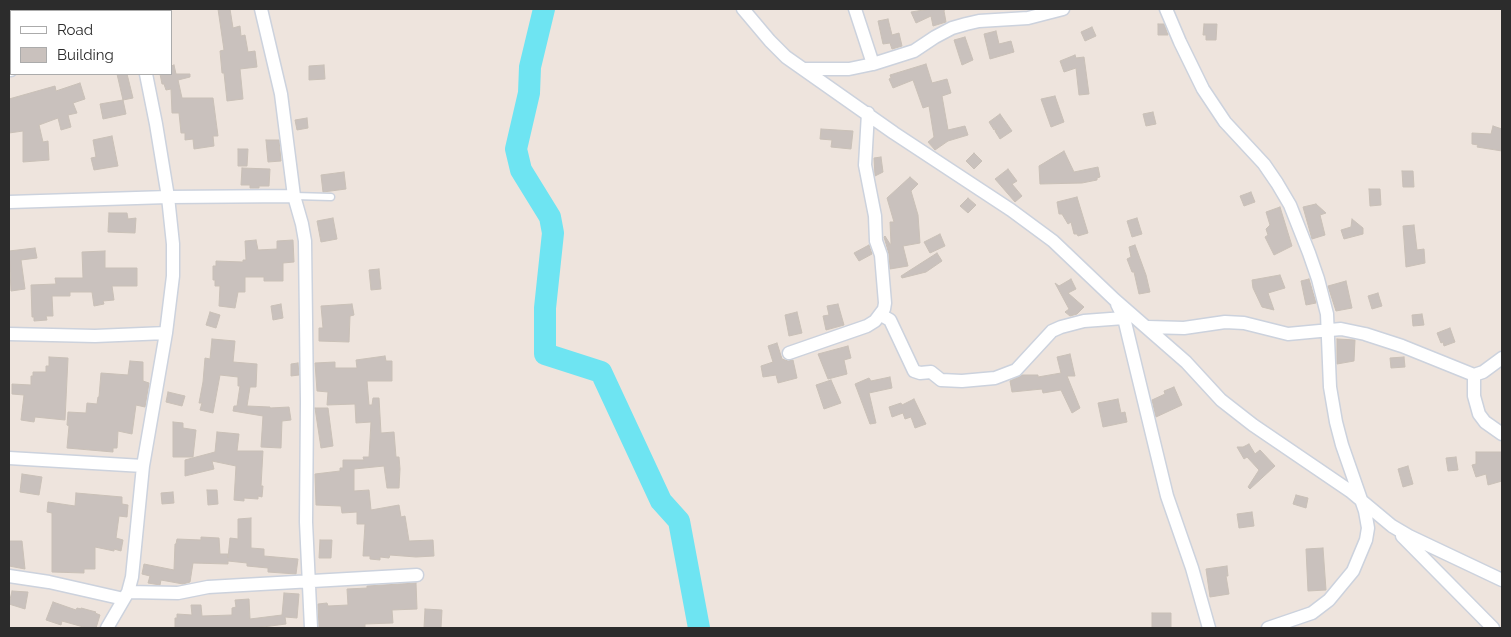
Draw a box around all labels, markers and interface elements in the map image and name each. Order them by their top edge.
legend [10,10,172,75]
text: Road [57,21,93,39]
text: Building [57,46,114,64]

